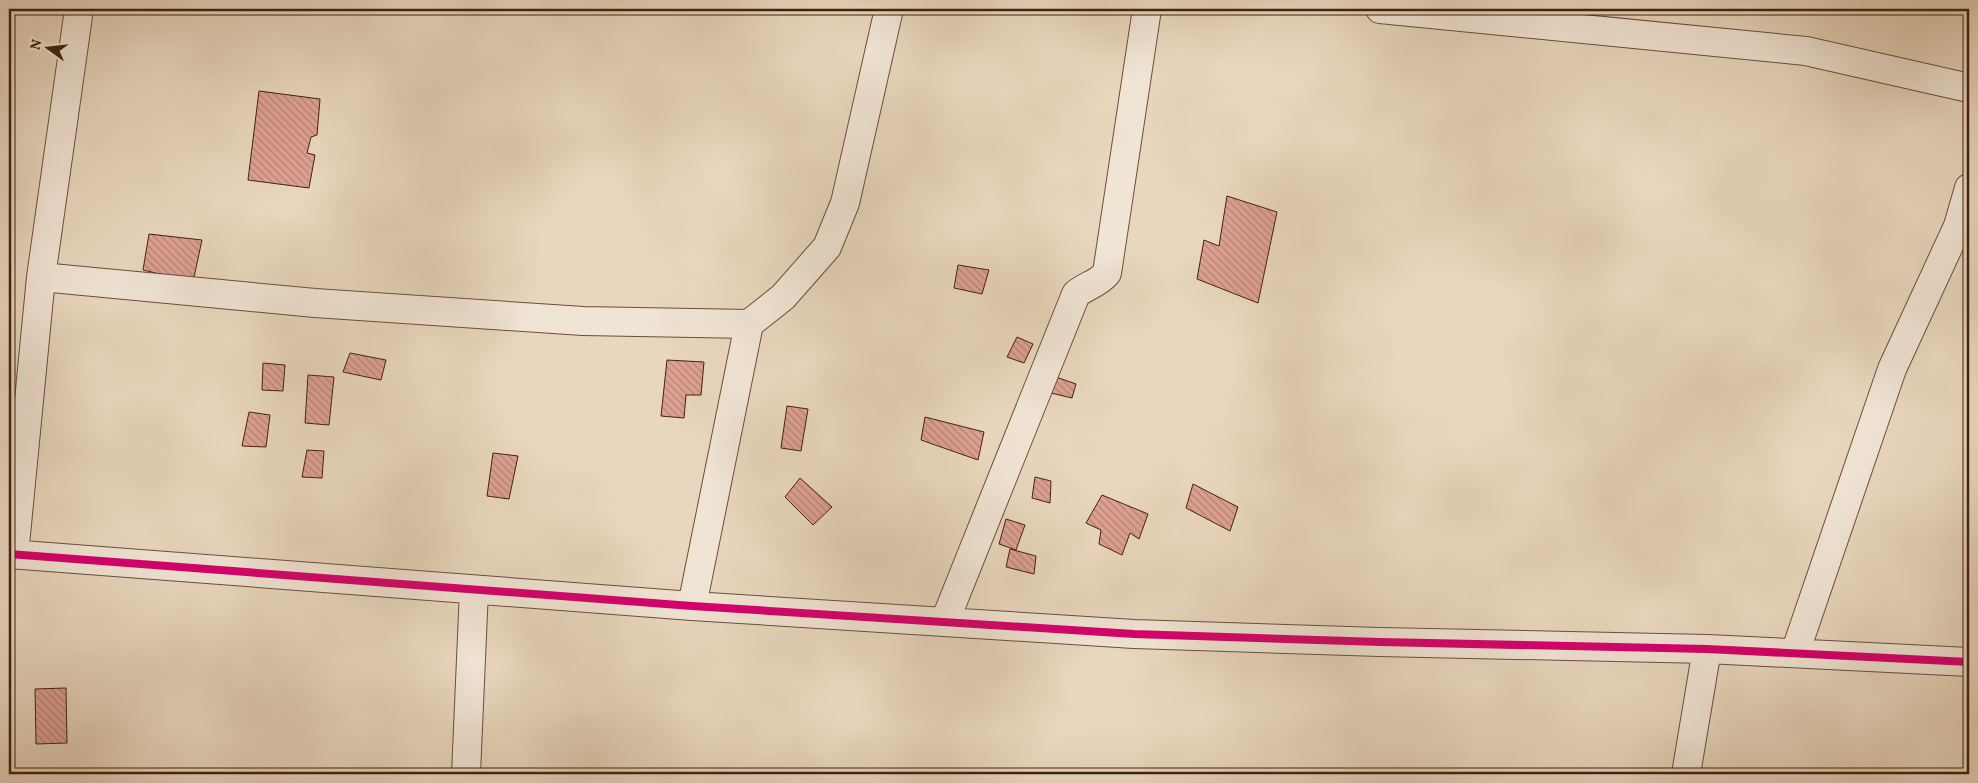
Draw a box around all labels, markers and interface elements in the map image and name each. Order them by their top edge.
north arrow [22,22,72,72]
text: N [26,38,47,52]

